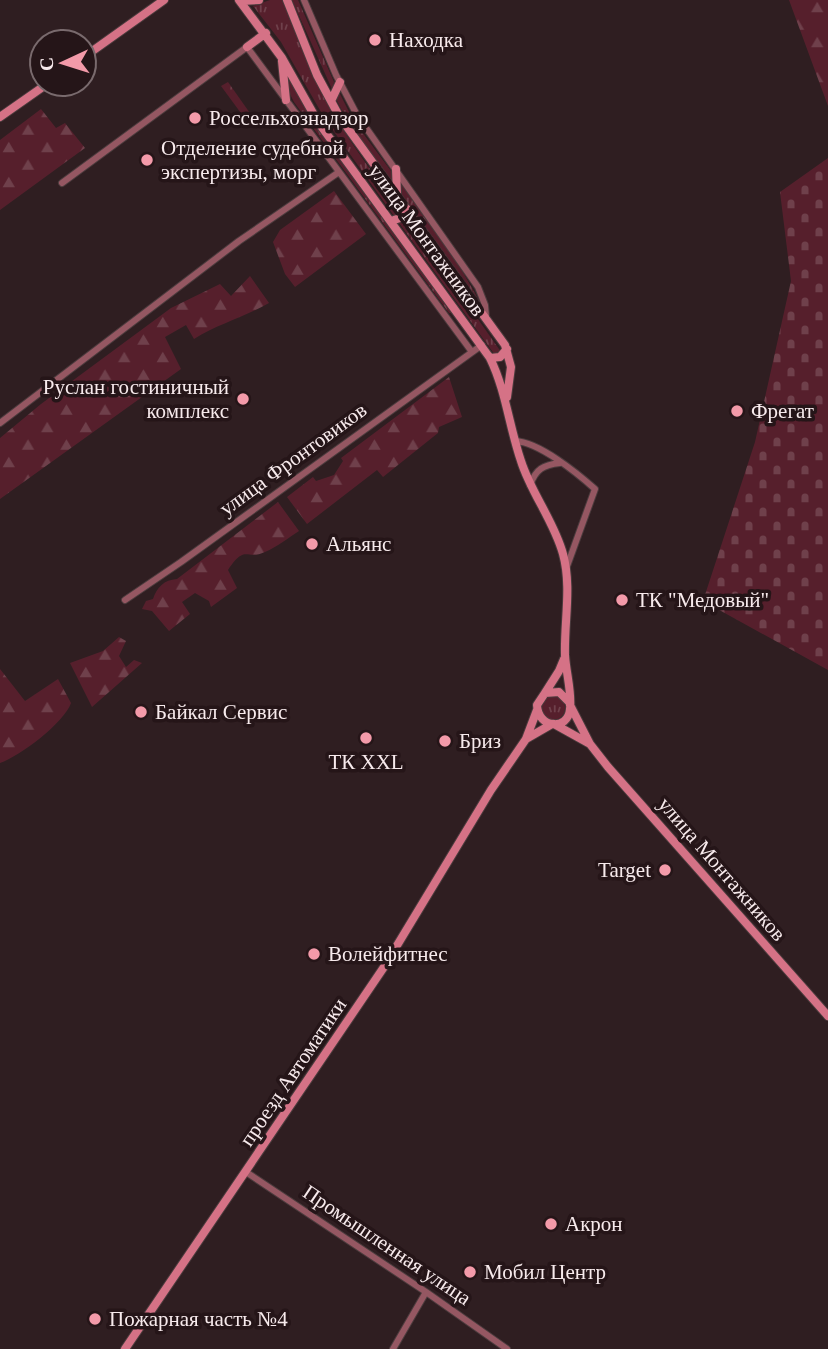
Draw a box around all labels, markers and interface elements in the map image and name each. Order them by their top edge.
north arrow [28,28,98,98]
place label: Находка [389,28,464,52]
marker: Находка [367,32,383,48]
text: С [36,57,57,72]
place label: Россельхознадзор [209,106,369,130]
marker: Россельхознадзор [187,110,203,126]
place label: Отделение судебной экспертизы, морг [161,136,344,184]
marker: Отделение судебной экспертизы, морг [139,152,155,168]
street label: улица Монтажников [364,159,490,321]
place label: Руслан гостиничный комплекс [43,375,229,423]
marker: Руслан гостиничный комплекс [235,391,251,407]
street label: улица Фронтовиков [215,398,371,520]
place label: Фрегат [751,399,814,423]
marker: Фрегат [729,403,745,419]
place label: Альянс [326,532,391,556]
marker: Альянс [304,536,320,552]
place label: ТК "Медовый" [636,588,769,612]
marker: ТК "Медовый" [614,592,630,608]
place label: Байкал Сервис [155,700,287,724]
marker: Байкал Сервис [133,704,149,720]
place label: Бриз [459,729,501,753]
marker: ТК XXL [358,730,374,746]
marker: Бриз [437,733,453,749]
place label: ТК XXL [328,750,404,774]
street label: улица Монтажников [653,792,791,946]
place label: Target [598,858,651,882]
marker: Target [657,862,673,878]
place label: Волейфитнес [328,942,448,966]
marker: Волейфитнес [306,946,322,962]
street label: проезд Автоматики [235,993,351,1151]
street label: Промышленная улица [298,1180,476,1311]
place label: Акрон [565,1212,623,1236]
marker: Акрон [543,1216,559,1232]
place label: Мобил Центр [484,1260,606,1284]
marker: Мобил Центр [462,1264,478,1280]
place label: Пожарная часть №4 [109,1307,288,1331]
marker: Пожарная часть №4 [87,1311,103,1327]

